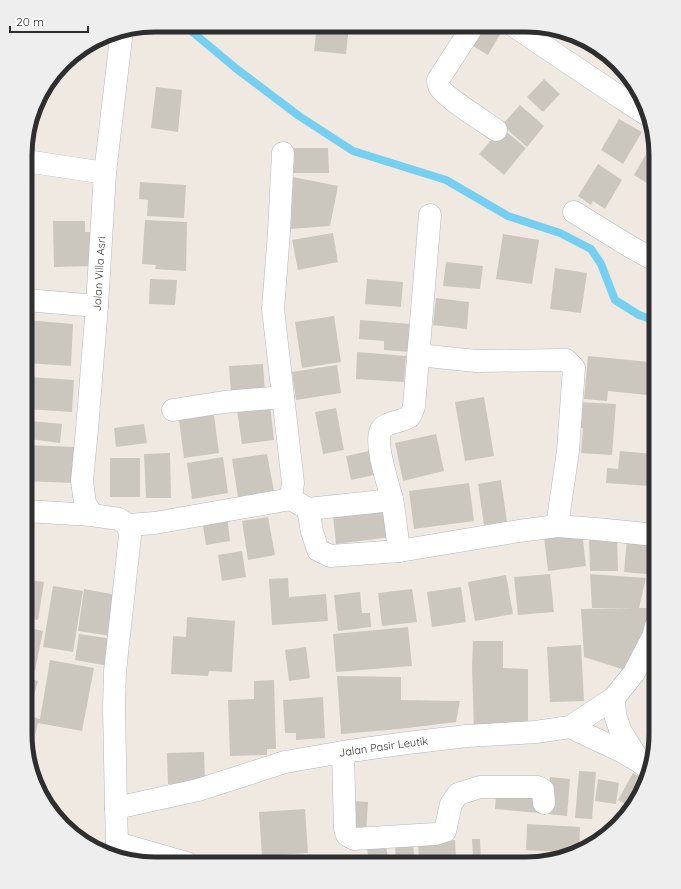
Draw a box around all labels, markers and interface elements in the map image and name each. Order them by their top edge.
scale bar [10,8,88,34]
text: 20 m [16,14,44,29]
street label: Jalan Villa Asri [90,236,108,312]
street label: Jalan Pasir Leutik [338,734,429,760]

